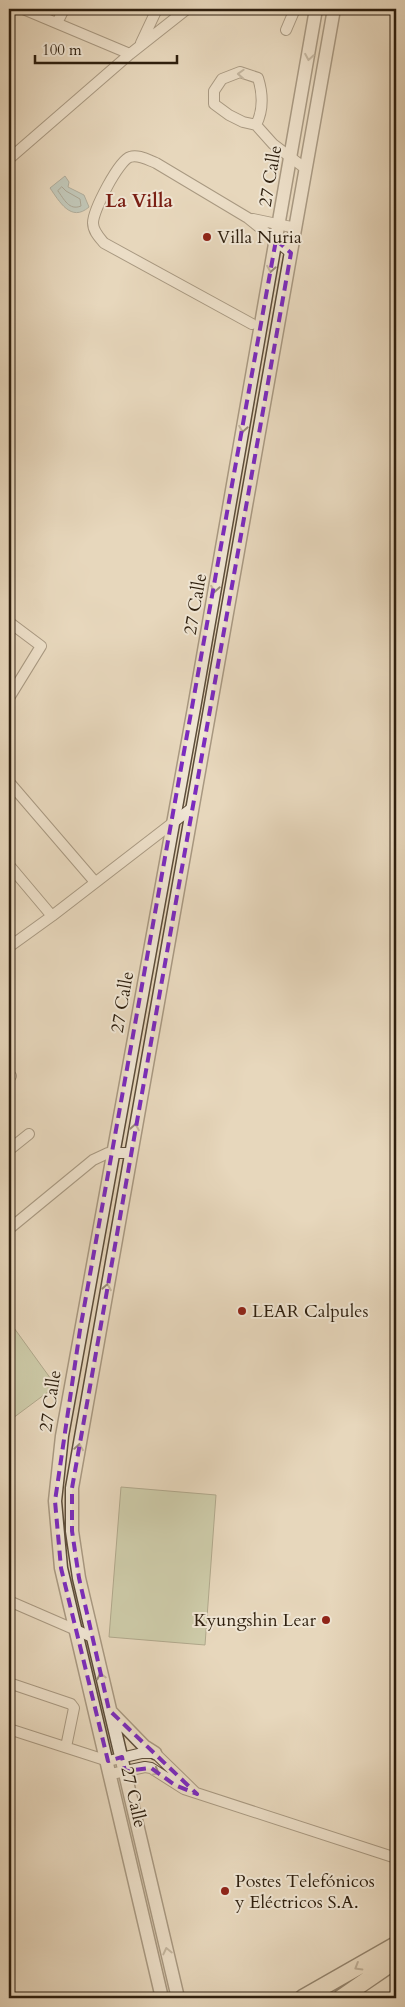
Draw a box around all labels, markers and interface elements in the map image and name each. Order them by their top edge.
scale bar [35,32,178,64]
text: 100 m [42,40,82,60]
one-way arrow [304,53,314,61]
one-way arrow [237,68,245,79]
street label: 27 Calle [253,143,288,209]
district label: La Villa [105,188,173,214]
place label: Villa Nuria [217,225,302,250]
marker: Villa Nuria [201,231,213,243]
one-way arrow [267,264,277,273]
one-way arrow [238,424,248,433]
street label: 27 Calle [178,571,213,637]
one-way arrow [210,584,220,593]
street label: 27 Calle [105,969,140,1035]
one-way arrow [129,1123,140,1131]
one-way arrow [101,1283,111,1292]
place label: LEAR Calpules [252,1299,368,1324]
marker: LEAR Calpules [236,1305,248,1317]
street label: 27 Calle [33,1368,68,1434]
one-way arrow [73,1443,83,1452]
place label: Kyungshin Lear [193,1608,316,1633]
marker: Kyungshin Lear [320,1614,332,1626]
one-way arrow [96,1672,107,1681]
street label: 27 Calle [114,1764,153,1830]
one-way arrow [151,1766,160,1776]
place label: Postes Telefónicos y Eléctricos S.A. [234,1869,375,1915]
marker: Postes Telefónicos y Eléctricos S.A. [219,1885,231,1897]
one-way arrow [162,1946,173,1955]
one-way arrow [355,1961,364,1971]

